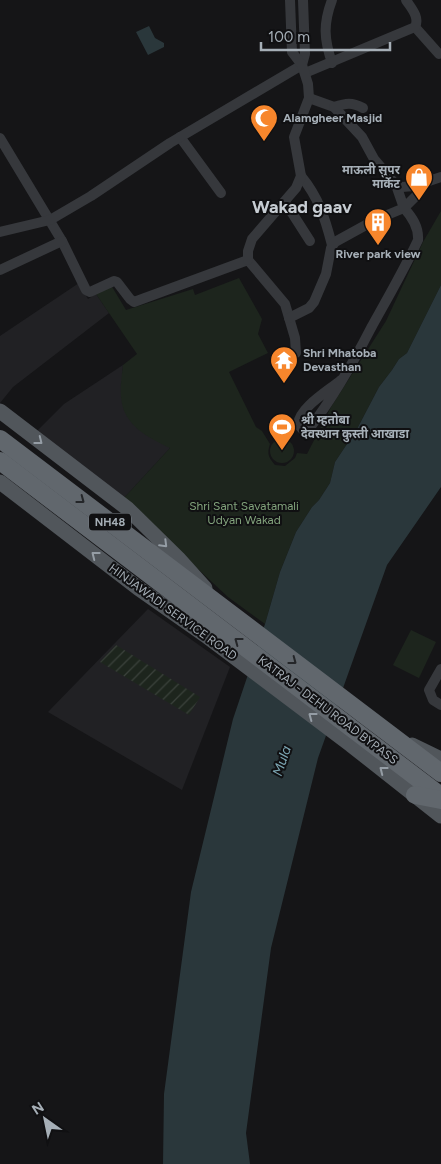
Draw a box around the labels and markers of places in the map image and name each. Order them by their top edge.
mosque icon: Alamgheer Masjid [249,103,279,142]
place label: Alamgheer Masjid [283,111,382,125]
place label: माऊली सुपर मार्केट [342,162,401,191]
shop icon: माऊली सुपर मार्केट [404,162,434,201]
building icon: River park view [363,207,393,246]
place label: River park view [335,247,421,261]
temple icon: Shri Mhatoba Devasthan [269,345,299,384]
place label: Shri Mhatoba Devasthan [303,346,376,374]
sports icon: श्री म्हतोबा देवस्थान कुस्ती आखाडा [267,412,297,451]
place label: श्री म्हतोबा देवस्थान कुस्ती आखाडा [301,412,409,443]

